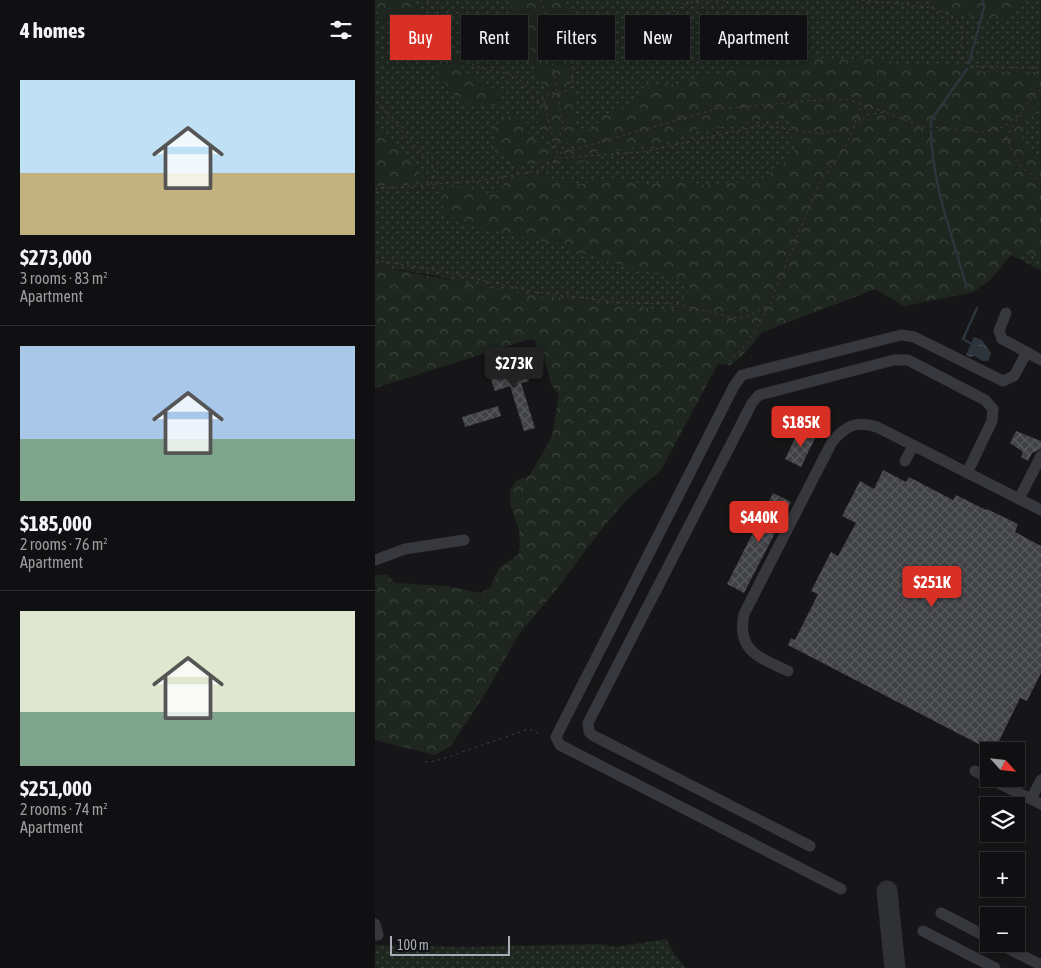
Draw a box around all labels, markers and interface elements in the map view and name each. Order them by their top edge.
chip: Buy [390,15,451,60]
chip: Rent [461,15,528,60]
chip: Filters [538,15,615,60]
chip: New [625,15,690,60]
chip: Apartment [700,15,807,60]
icon: filters [327,16,355,44]
text: 4 homes [20,18,85,42]
icon: home [143,113,233,203]
text: $273,000 [20,245,92,269]
text: 3 rooms · 83 m² [20,269,108,287]
text: Apartment [20,287,83,305]
pin: $273K [479,346,549,389]
text: $273K [495,354,533,372]
icon: home [143,378,233,468]
pin: $185K [766,406,836,448]
text: $185K [782,413,820,431]
pin: $440K [724,500,794,543]
text: $440K [740,508,778,526]
text: $185,000 [20,511,92,535]
text: 2 rooms · 76 m² [20,535,108,553]
text: Apartment [20,553,83,571]
pin: $251K [897,566,967,608]
text: $251K [913,573,951,591]
icon: home [143,643,233,733]
north arrow [980,742,1025,788]
map controls [980,742,1025,952]
text: $251,000 [20,776,92,800]
button: layers [980,797,1025,842]
text: 2 rooms · 74 m² [20,800,108,818]
text: Apartment [20,818,83,836]
button: + [980,852,1025,897]
button: − [980,907,1025,952]
scale bar [390,933,510,956]
text: 100 m [397,937,429,953]

